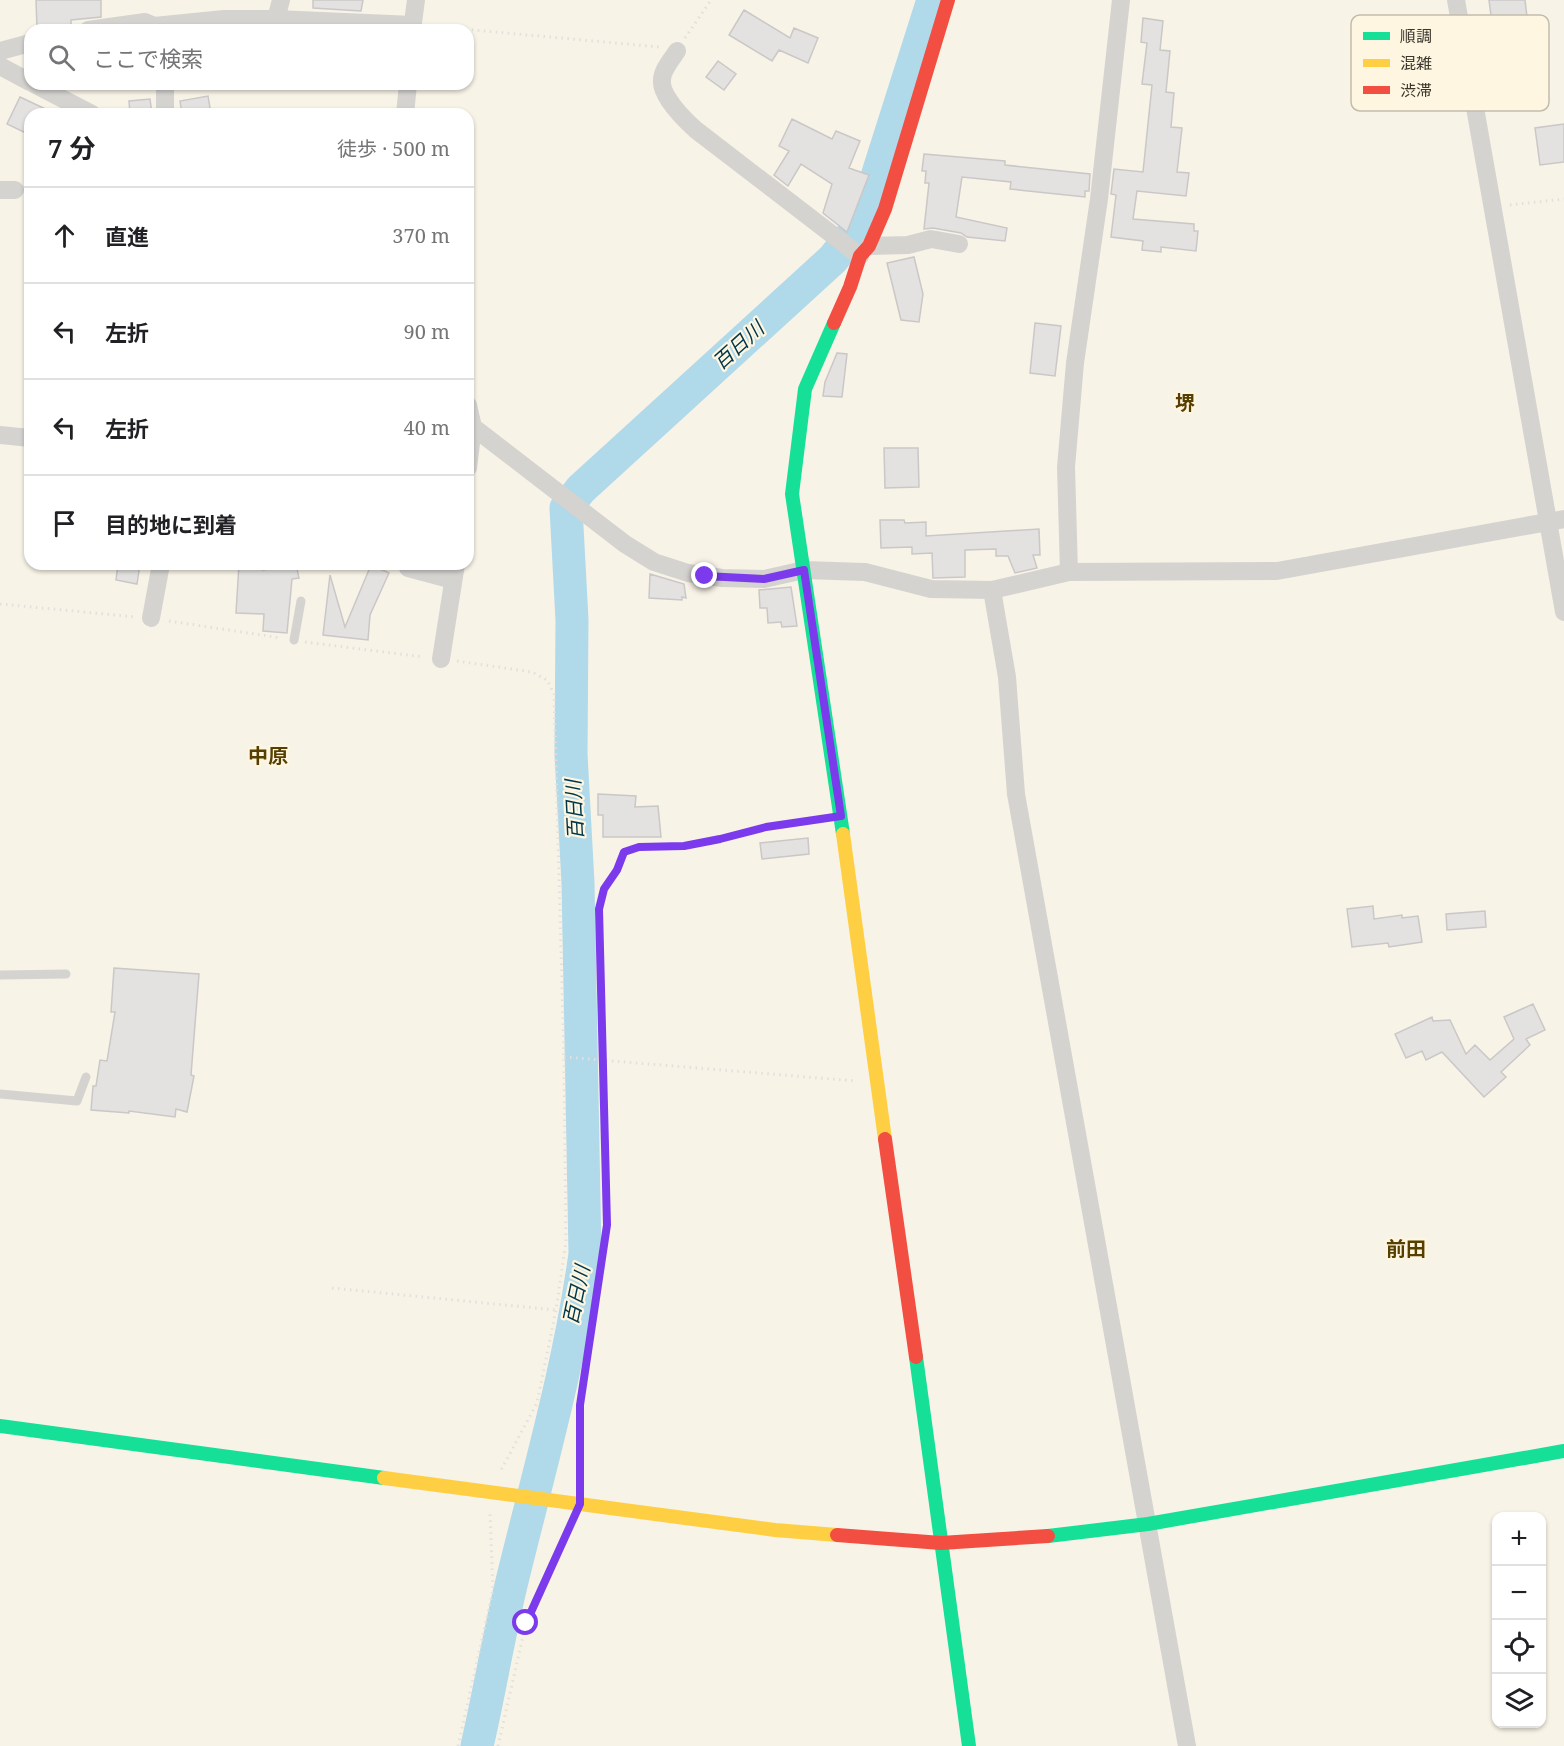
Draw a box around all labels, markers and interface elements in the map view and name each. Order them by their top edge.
legend [1351,15,1549,111]
search box [24,24,474,90]
text: 順調 [1400,25,1432,47]
icon: search [45,41,78,74]
text: ここで検索 [93,43,203,73]
text: 混雑 [1400,52,1432,74]
text: 渋滞 [1400,79,1432,101]
text: 7 分 [48,130,95,166]
text: 徒歩 · 500 m [337,135,450,162]
icon: ahead [48,219,81,252]
text: 直進 [105,221,149,251]
text: 370 m [392,222,450,249]
water label: 百日川 [707,314,771,375]
icon: left [48,315,81,348]
text: 左折 [105,317,149,347]
text: 90 m [404,318,450,345]
district label: 堺 [1175,389,1195,416]
icon: left [48,411,81,444]
text: 左折 [105,413,149,443]
text: 40 m [404,414,450,441]
icon: arrive [48,507,81,540]
text: 目的地に到着 [105,509,237,539]
route end [691,562,717,588]
district label: 中原 [248,742,288,769]
water label: 百日川 [559,777,589,841]
district label: 前田 [1386,1235,1426,1262]
water label: 百日川 [557,1261,596,1327]
map controls [1492,1512,1546,1728]
button: + [1492,1512,1546,1566]
button: − [1492,1566,1546,1620]
route start [512,1609,538,1635]
button: locate [1492,1620,1546,1674]
button: layers [1492,1674,1546,1728]

